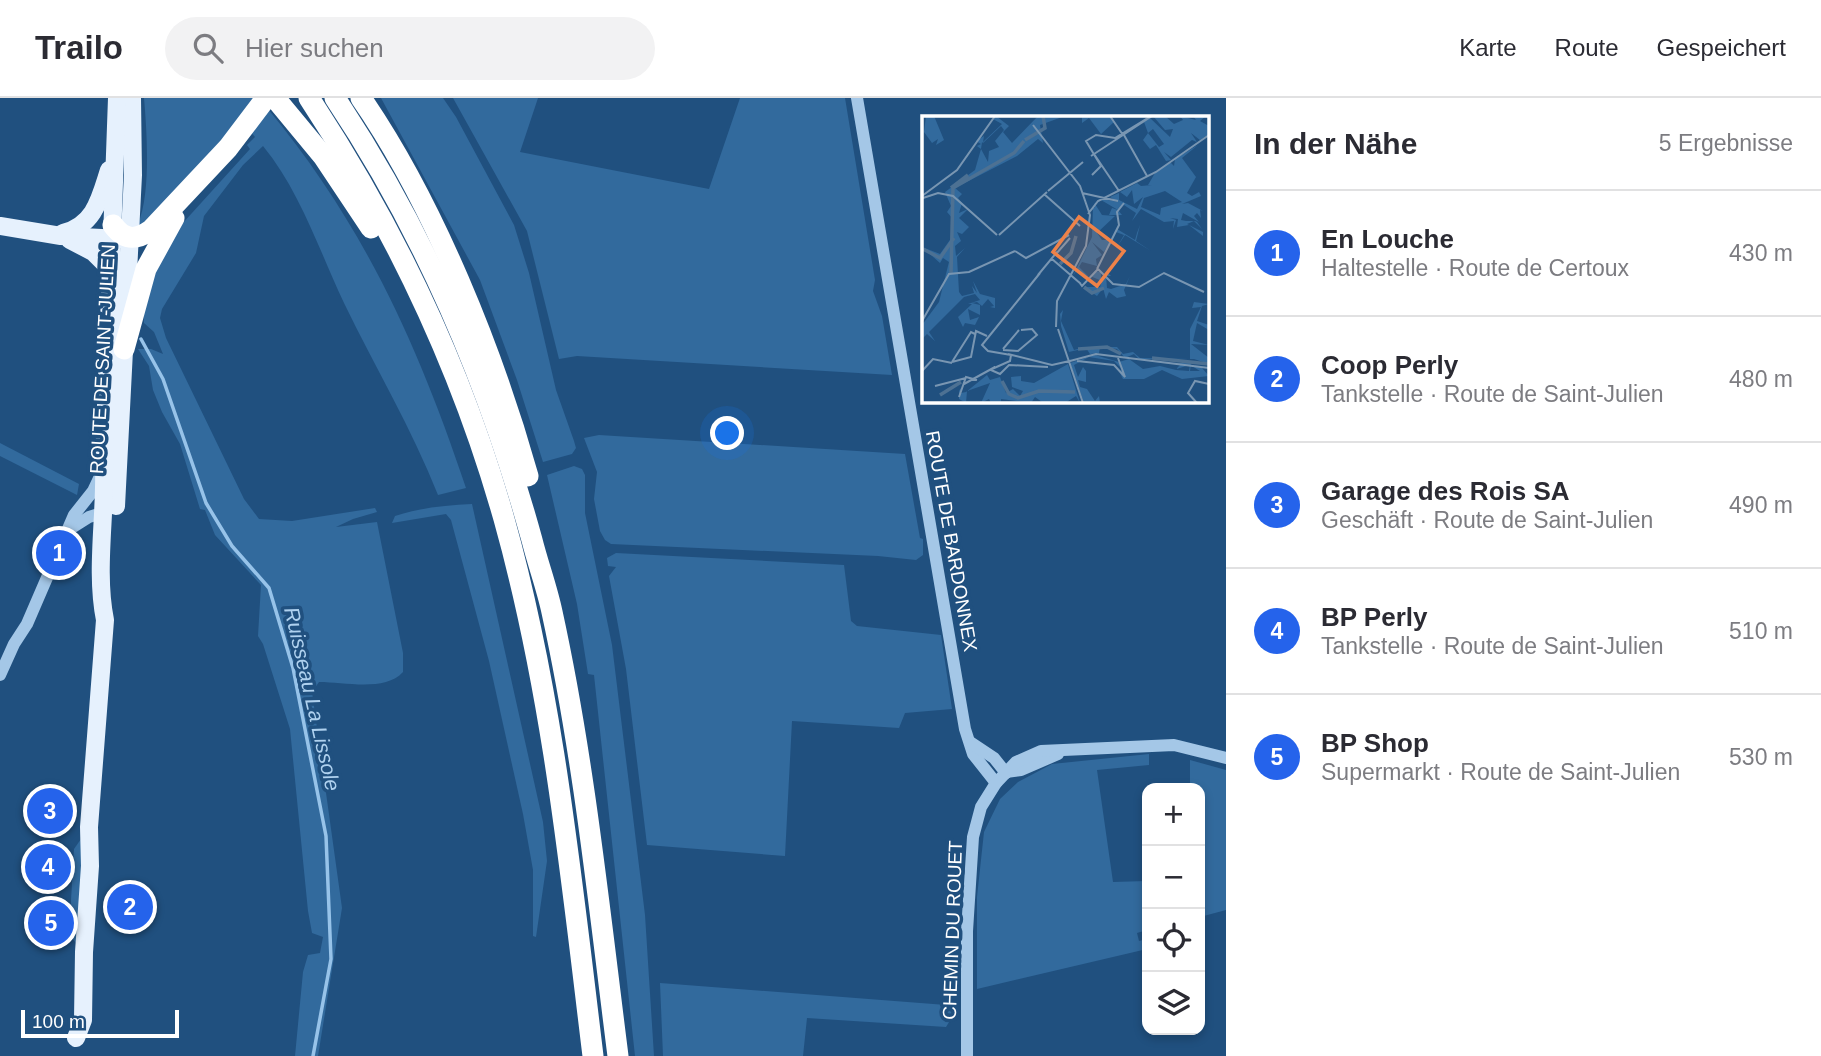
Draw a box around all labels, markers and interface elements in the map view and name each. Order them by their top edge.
search box [165,17,655,80]
text: Trailo [35,29,123,66]
icon: search [189,29,227,67]
text: Hier suchen [245,33,384,63]
text: Karte [1459,34,1517,61]
text: Route [1555,34,1619,61]
text: Gespeichert [1657,34,1786,61]
inset map [922,116,1209,402]
text: In der Nähe [1254,127,1417,160]
text: 5 Ergebnisse [1659,130,1793,156]
text: En Louche [1321,224,1454,254]
text: 1 [1271,240,1283,266]
text: 430 m [1729,240,1793,266]
street label: ROUTE DE SAINT-JULIEN [86,244,119,474]
text: Haltestelle · Route de Certoux [1321,255,1629,281]
text: Coop Perly [1321,350,1458,380]
text: 2 [1271,366,1283,392]
text: 480 m [1729,366,1793,392]
text: Tankstelle · Route de Saint-Julien [1321,381,1664,407]
your location [710,416,744,450]
street label: ROUTE DE BARDONNEX [922,429,981,653]
text: Garage des Rois SA [1321,476,1570,506]
text: 3 [1271,492,1283,518]
text: 490 m [1729,492,1793,518]
text: Geschäft · Route de Saint-Julien [1321,507,1653,533]
pin: 1 [36,527,82,579]
text: BP Perly [1321,602,1427,632]
water label: Ruisseau La Lissole [280,605,345,793]
text: 4 [1271,618,1283,644]
text: 510 m [1729,618,1793,644]
text: Tankstelle · Route de Saint-Julien [1321,633,1664,659]
text: BP Shop [1321,728,1429,758]
text: 5 [1271,744,1283,770]
text: 530 m [1729,744,1793,770]
text: Supermarkt · Route de Saint-Julien [1321,759,1680,785]
map controls [1142,783,1205,1035]
button: + [1142,783,1205,846]
pin: 3 [27,785,73,837]
street label: CHEMIN DU ROUET [939,840,966,1020]
pin: 4 [25,841,71,893]
button: − [1142,846,1205,909]
pin: 2 [107,881,153,933]
pin: 5 [28,897,74,949]
button: locate [1142,909,1205,972]
button: layers [1142,972,1205,1035]
scale bar [21,1007,178,1039]
text: 100 m [32,1011,85,1032]

